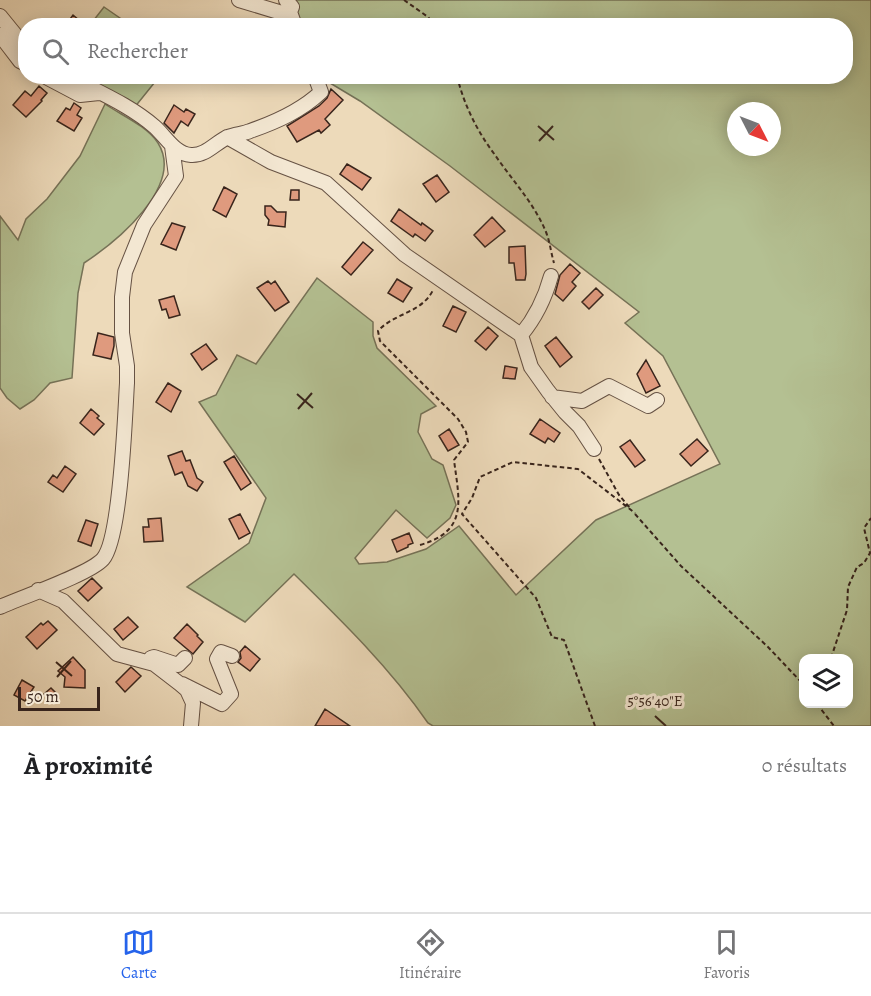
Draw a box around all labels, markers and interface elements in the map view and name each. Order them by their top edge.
search box [18,18,853,84]
icon: search [39,35,72,68]
text: Rechercher [87,36,188,66]
north arrow [727,102,781,156]
map controls [799,654,853,708]
button: layers [799,654,853,708]
scale bar [18,684,100,712]
text: 50 m [27,686,59,708]
text: 5°56'40"E [627,691,683,711]
text: À proximité [24,748,153,783]
text: 0 résultats [762,752,847,779]
tab: Carte [121,926,157,984]
tab: Itinéraire [399,926,462,984]
tab: Favoris [703,926,750,984]

